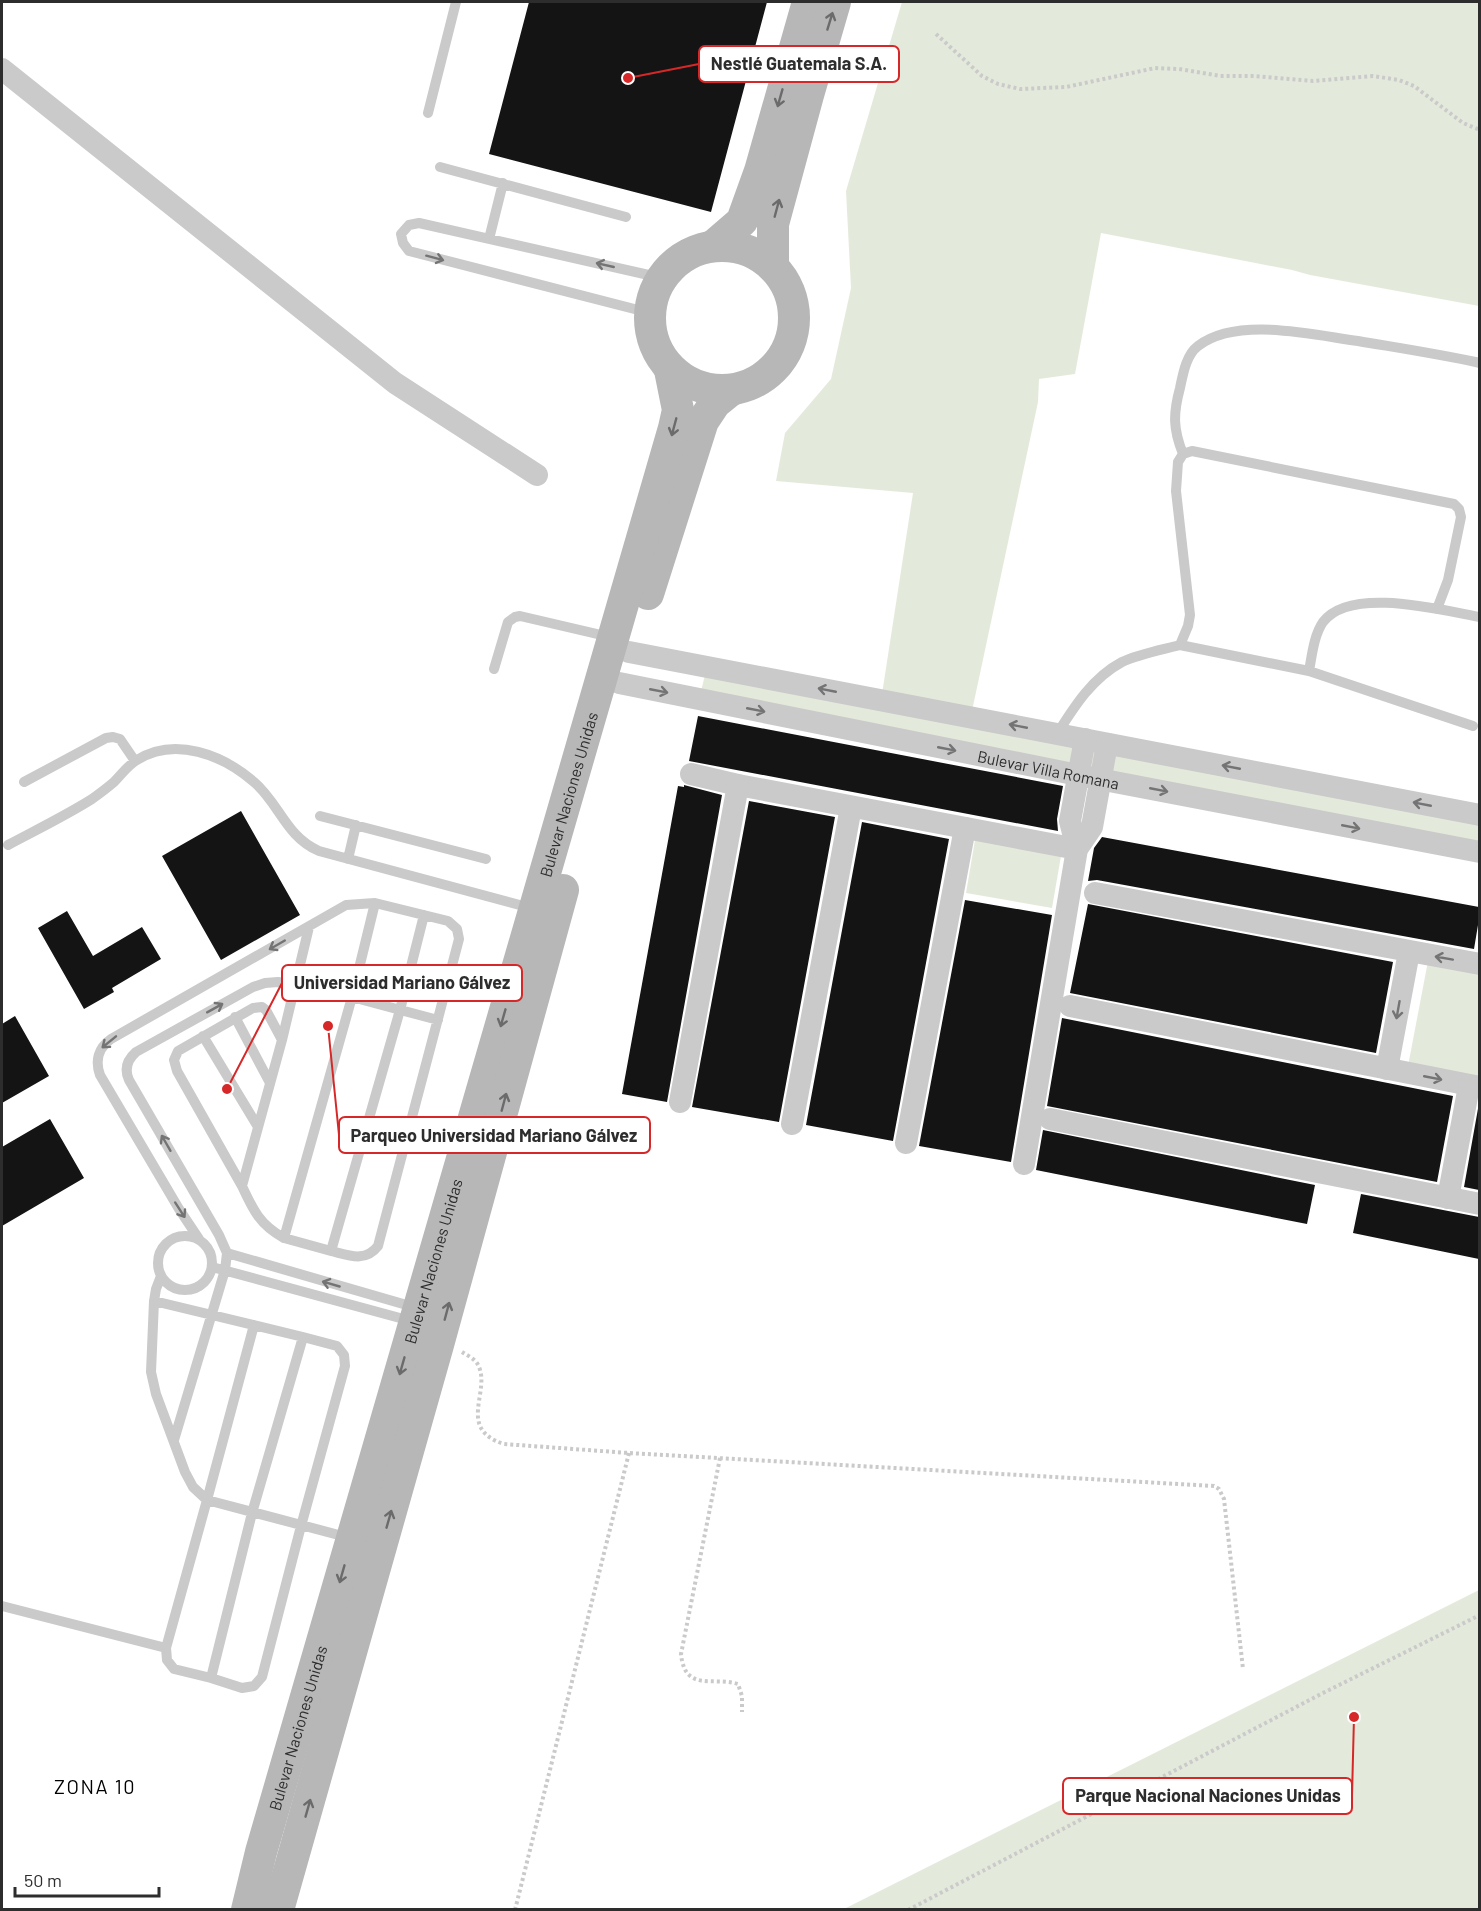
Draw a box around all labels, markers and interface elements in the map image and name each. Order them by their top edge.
one-way arrow [825,12,836,31]
callout: Nestlé Guatemala S.A. [699,46,899,82]
text: Nestlé Guatemala S.A. [711,52,887,74]
one-way arrow [774,88,786,107]
one-way arrow [772,199,783,218]
one-way arrow [425,252,444,264]
one-way arrow [595,259,614,271]
one-way arrow [668,417,680,436]
one-way arrow [818,684,837,695]
one-way arrow [649,686,668,697]
one-way arrow [746,705,765,717]
street label: Bulevar Naciones Unidas [535,710,601,879]
one-way arrow [1009,720,1029,731]
one-way arrow [937,744,957,755]
street label: Bulevar Villa Romana [976,746,1121,792]
one-way arrow [1221,761,1241,772]
one-way arrow [1149,785,1168,796]
one-way arrow [1413,798,1432,809]
one-way arrow [1340,822,1360,833]
one-way arrow [269,939,286,951]
one-way arrow [1435,952,1455,963]
callout: Universidad Mariano Gálvez [282,965,522,1001]
text: Universidad Mariano Gálvez [294,971,510,993]
one-way arrow [1392,999,1403,1019]
one-way arrow [206,1002,223,1014]
one-way arrow [497,1008,508,1027]
one-way arrow [101,1036,117,1049]
one-way arrow [1423,1073,1443,1084]
one-way arrow [499,1093,511,1112]
callout: Parqueo Universidad Mariano Gálvez [339,1117,650,1153]
text: Parqueo Universidad Mariano Gálvez [351,1124,637,1146]
one-way arrow [160,1135,172,1152]
street label: Bulevar Naciones Unidas [399,1176,465,1346]
one-way arrow [174,1201,186,1218]
one-way arrow [322,1278,341,1289]
one-way arrow [442,1302,453,1321]
one-way arrow [396,1356,408,1375]
one-way arrow [384,1510,395,1529]
one-way arrow [336,1564,348,1583]
street label: Bulevar Naciones Unidas [264,1643,330,1812]
district label: ZONA 10 [54,1774,136,1798]
callout: Parque Nacional Naciones Unidas [1063,1778,1352,1814]
text: Parque Nacional Naciones Unidas [1075,1784,1341,1806]
one-way arrow [303,1798,314,1817]
scale bar [15,1860,159,1898]
text: 50 m [24,1869,62,1891]

